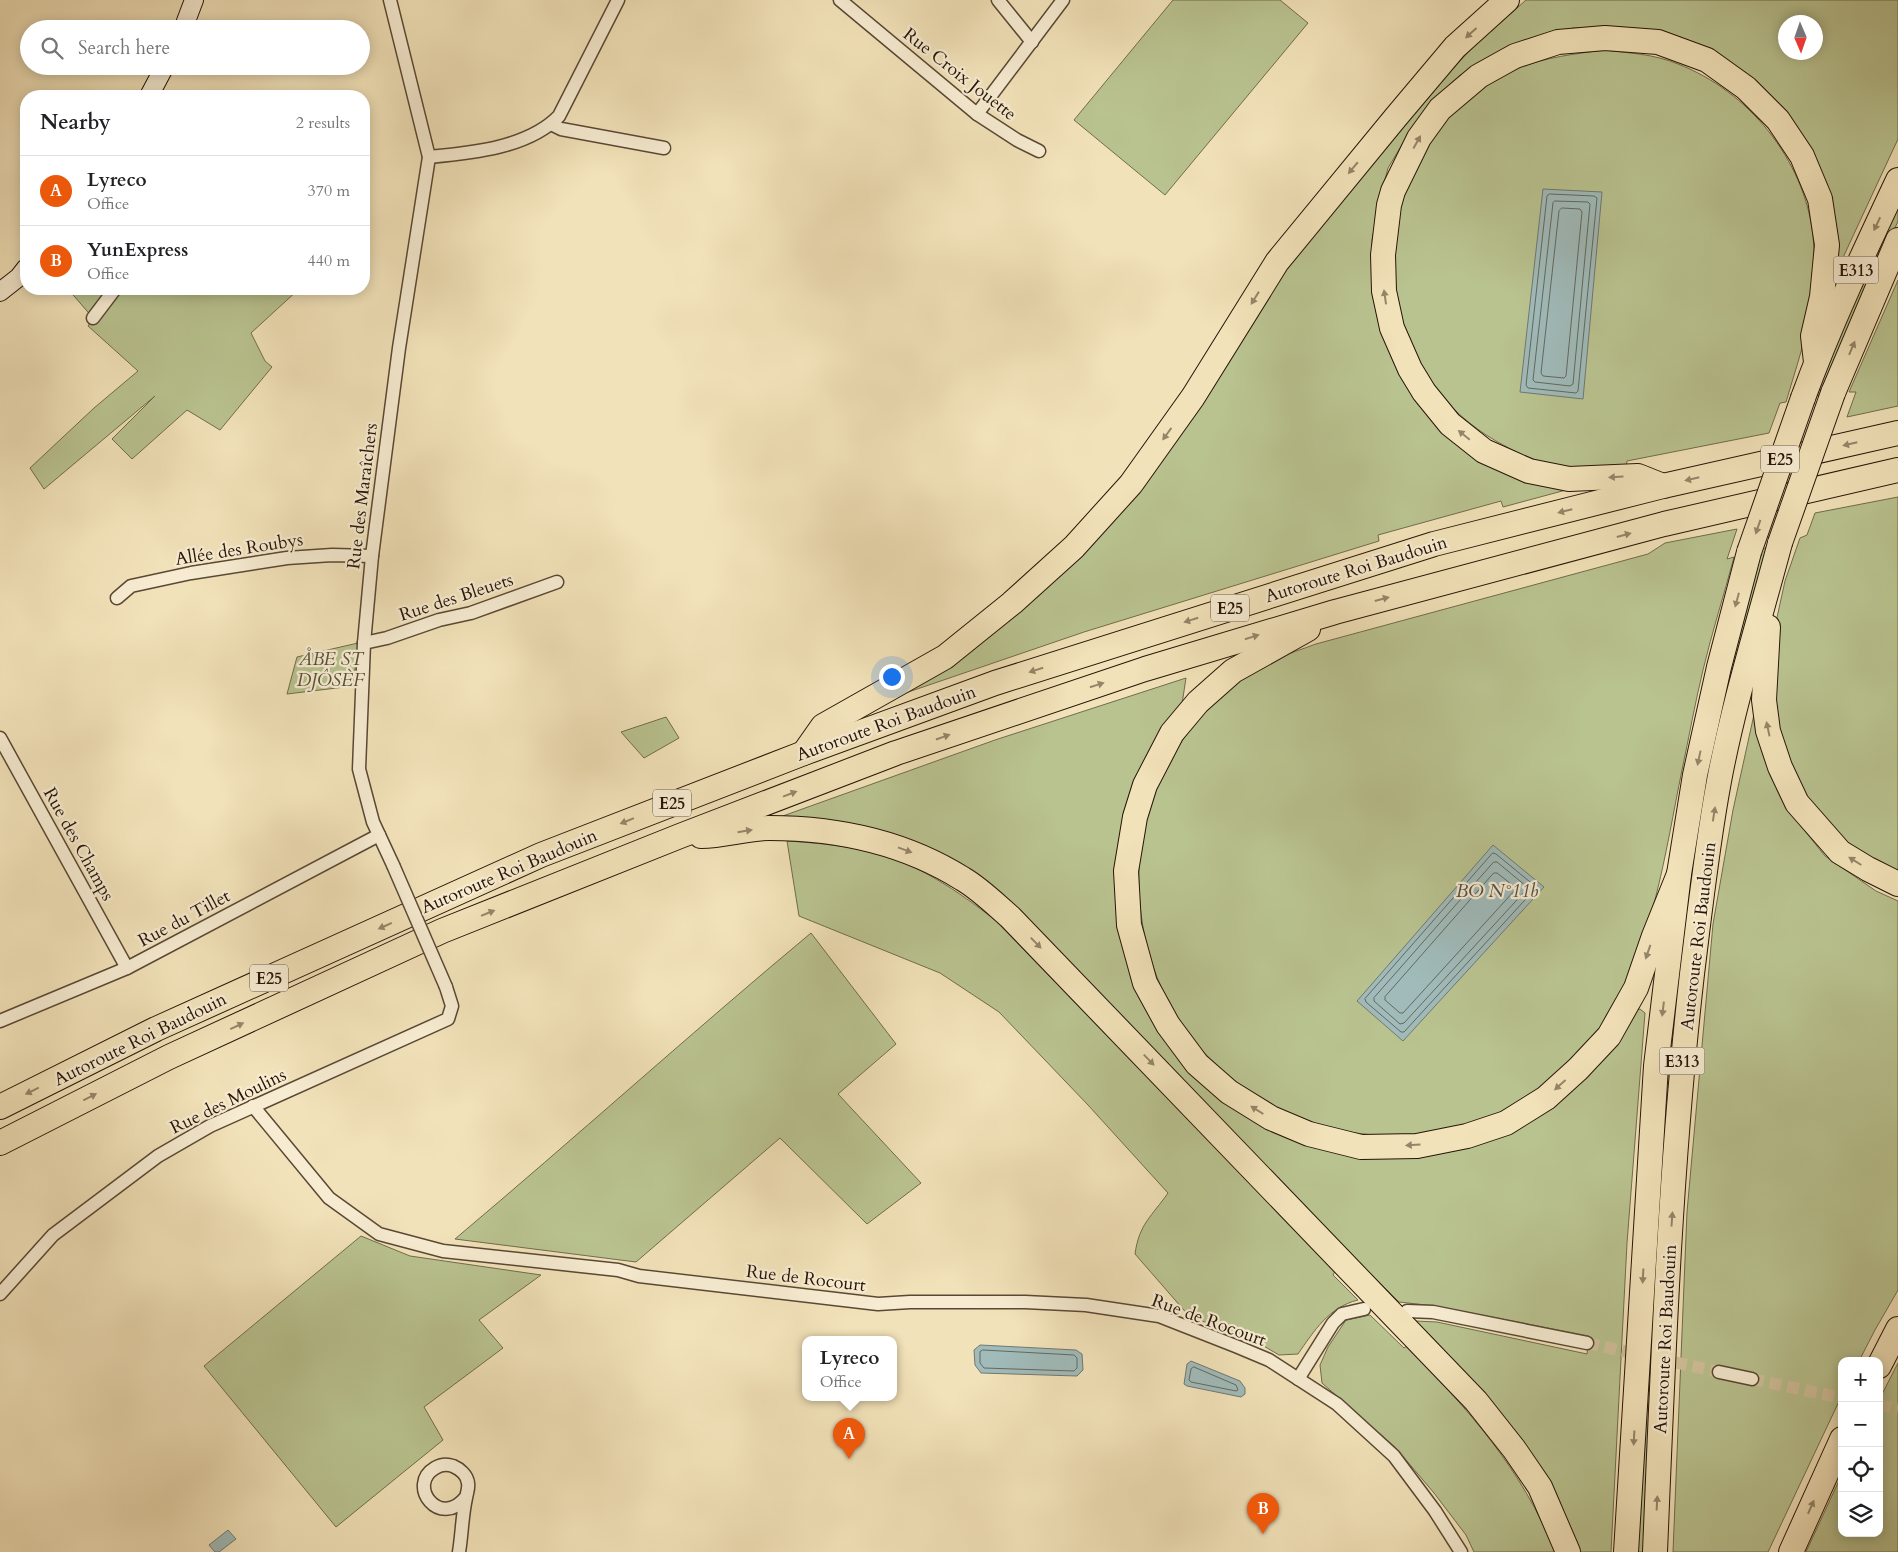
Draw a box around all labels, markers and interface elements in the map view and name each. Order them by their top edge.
north arrow [1778,15,1823,60]
search box [20,20,370,75]
street label: Rue Croix Jouette [898,22,1022,127]
one-way arrow [1466,27,1478,39]
icon: search [38,34,66,62]
text: Search here [78,35,170,61]
text: Nearby [40,108,111,137]
text: 2 results [296,112,350,134]
one-way arrow [1413,135,1422,148]
one-way arrow [1347,161,1358,174]
text: Lyreco [87,167,147,193]
text: A [50,180,62,202]
text: 370 m [308,180,350,202]
text: Office [87,193,129,215]
one-way arrow [1873,217,1881,231]
text: YunExpress [87,237,188,263]
text: B [50,250,62,272]
text: 440 m [308,250,350,272]
road number: E313 [1834,256,1878,284]
text: Office [87,263,129,285]
one-way arrow [1381,289,1389,305]
one-way arrow [1250,291,1259,304]
one-way arrow [1848,341,1856,355]
street label: Rue des Maraîchers [341,421,384,571]
one-way arrow [1162,427,1172,441]
one-way arrow [1458,430,1471,441]
one-way arrow [1843,440,1858,448]
road number: E25 [1761,446,1799,472]
one-way arrow [1608,474,1624,482]
one-way arrow [1684,475,1699,483]
one-way arrow [1557,507,1572,515]
one-way arrow [1754,520,1762,535]
street label: Allée des Roubys [173,527,305,572]
street label: Autoroute Roi Baudouin [1262,530,1451,609]
one-way arrow [1617,530,1632,538]
street label: Rue des Bleuets [396,567,516,628]
one-way arrow [1733,592,1741,607]
road number: E25 [1211,594,1249,622]
one-way arrow [1375,595,1390,603]
one-way arrow [1183,617,1198,625]
one-way arrow [1244,633,1259,640]
park label: ÅBE ST DJÔSÈF [297,647,365,693]
your location [879,664,905,690]
one-way arrow [1028,666,1043,674]
street label: Autoroute Roi Baudouin [793,679,980,768]
one-way arrow [1089,681,1104,689]
one-way arrow [1764,720,1772,736]
one-way arrow [935,733,950,740]
one-way arrow [1695,750,1703,765]
street label: Rue des Champs [37,783,120,905]
one-way arrow [783,789,797,797]
road number: E25 [653,790,691,816]
one-way arrow [1710,805,1718,821]
one-way arrow [620,817,635,825]
street label: Autoroute Roi Baudouin [417,823,602,920]
one-way arrow [738,827,754,835]
street label: Autoroute Roi Baudouin [1675,840,1723,1032]
one-way arrow [898,846,913,854]
one-way arrow [1848,856,1862,866]
water label: BO N°11b [1456,878,1538,904]
street label: Rue du Tillet [134,884,235,953]
one-way arrow [480,909,495,916]
one-way arrow [378,922,392,930]
one-way arrow [1030,937,1042,949]
one-way arrow [1644,945,1652,960]
road number: E25 [250,964,288,991]
street label: Autoroute Roi Baudouin [50,986,232,1092]
one-way arrow [1659,1002,1667,1018]
one-way arrow [230,1022,244,1030]
road number: E313 [1660,1048,1704,1074]
one-way arrow [1143,1054,1155,1066]
street label: Rue des Moulins [166,1063,291,1140]
one-way arrow [1555,1079,1567,1091]
one-way arrow [24,1087,39,1095]
one-way arrow [83,1093,98,1101]
one-way arrow [1251,1105,1264,1114]
one-way arrow [1404,1142,1420,1150]
one-way arrow [1668,1210,1676,1226]
street label: Autoroute Roi Baudouin [1648,1243,1683,1434]
street label: Rue de Rocourt [745,1259,867,1298]
one-way arrow [1638,1268,1646,1284]
street label: Rue de Rocourt [1148,1288,1270,1353]
popup [802,1336,897,1401]
text: Lyreco [820,1345,879,1371]
map controls [1838,1357,1883,1537]
button: + [1838,1357,1883,1402]
text: Office [820,1371,862,1393]
button: − [1838,1402,1883,1447]
pin: A [833,1418,865,1459]
one-way arrow [1630,1430,1638,1446]
button: locate [1838,1447,1883,1492]
button: layers [1838,1492,1883,1537]
pin: B [1247,1493,1279,1534]
one-way arrow [1653,1495,1661,1511]
one-way arrow [1807,1500,1815,1514]

